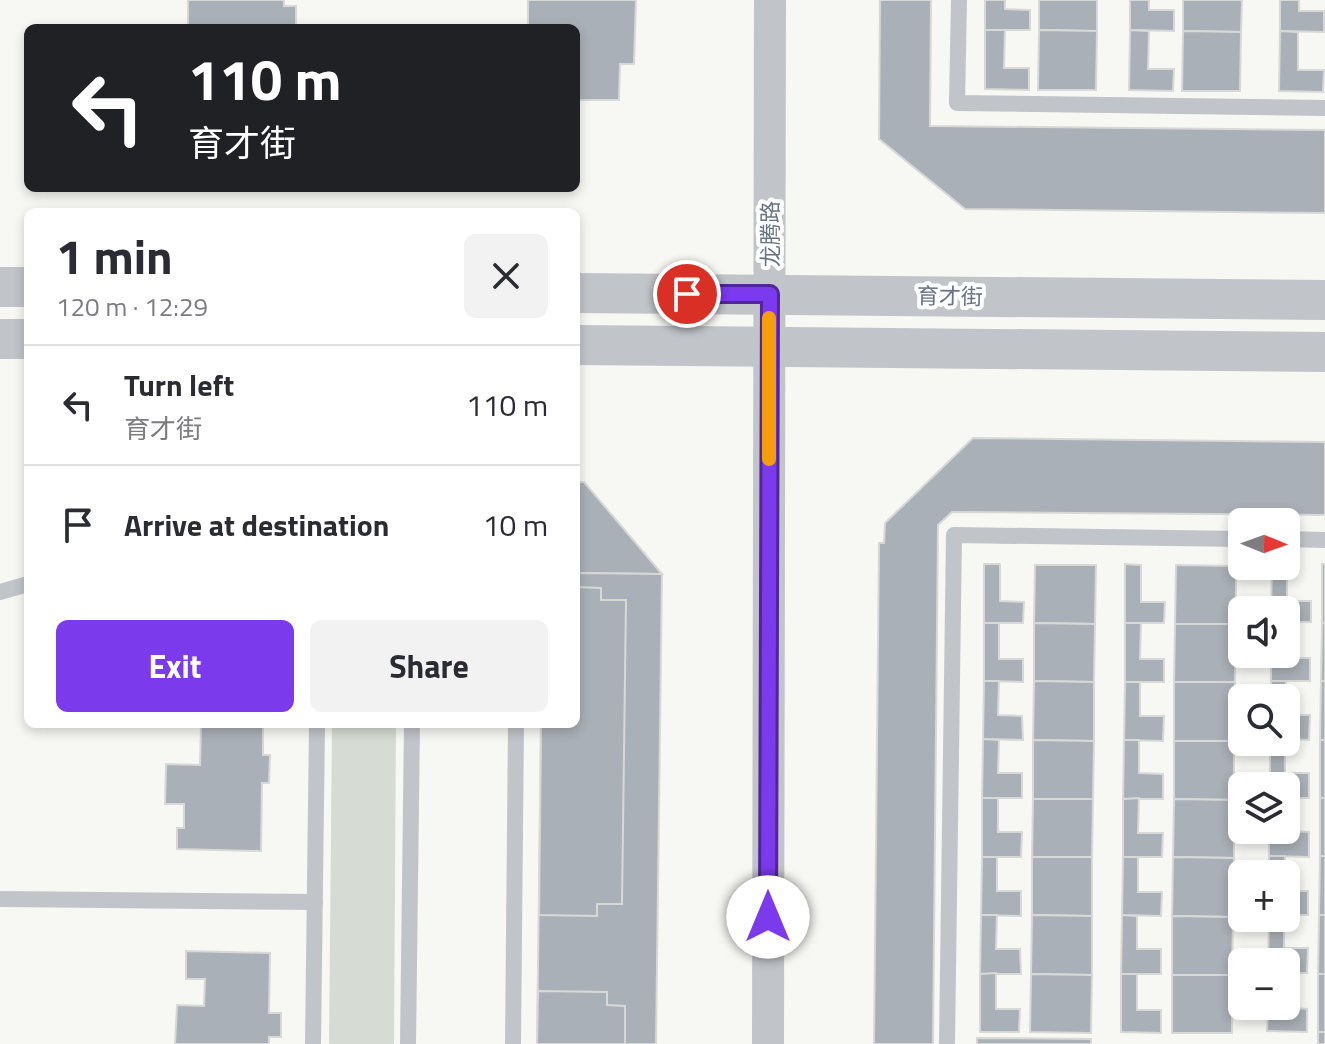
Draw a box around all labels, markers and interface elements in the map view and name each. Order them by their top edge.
text: 110 m [188,37,341,122]
icon: left [56,56,160,160]
text: 育才街 [188,115,296,170]
street label: 龙腾路 [753,201,787,267]
text: 1 min [56,220,173,293]
button: close [464,234,548,318]
pin [653,260,721,328]
icon: arrive [665,272,709,316]
street label: 育才街 [917,278,983,314]
text: 120 m · 12:29 [56,287,208,326]
text: Turn left [124,362,234,408]
text: 110 m [466,382,548,428]
icon: left [56,383,100,427]
text: 育才街 [124,409,202,448]
text: Arrive at destination [124,502,389,548]
text: 10 m [483,502,548,548]
icon: arrive [56,503,100,547]
north arrow [1228,508,1300,580]
map controls [1228,508,1300,1020]
button: sound [1228,596,1300,668]
button: Exit [56,620,294,712]
button: Share [310,620,548,712]
button: search [1228,684,1300,756]
button: layers [1228,772,1300,844]
button: + [1228,860,1300,932]
position arrow [726,875,810,959]
button: − [1228,948,1300,1020]

